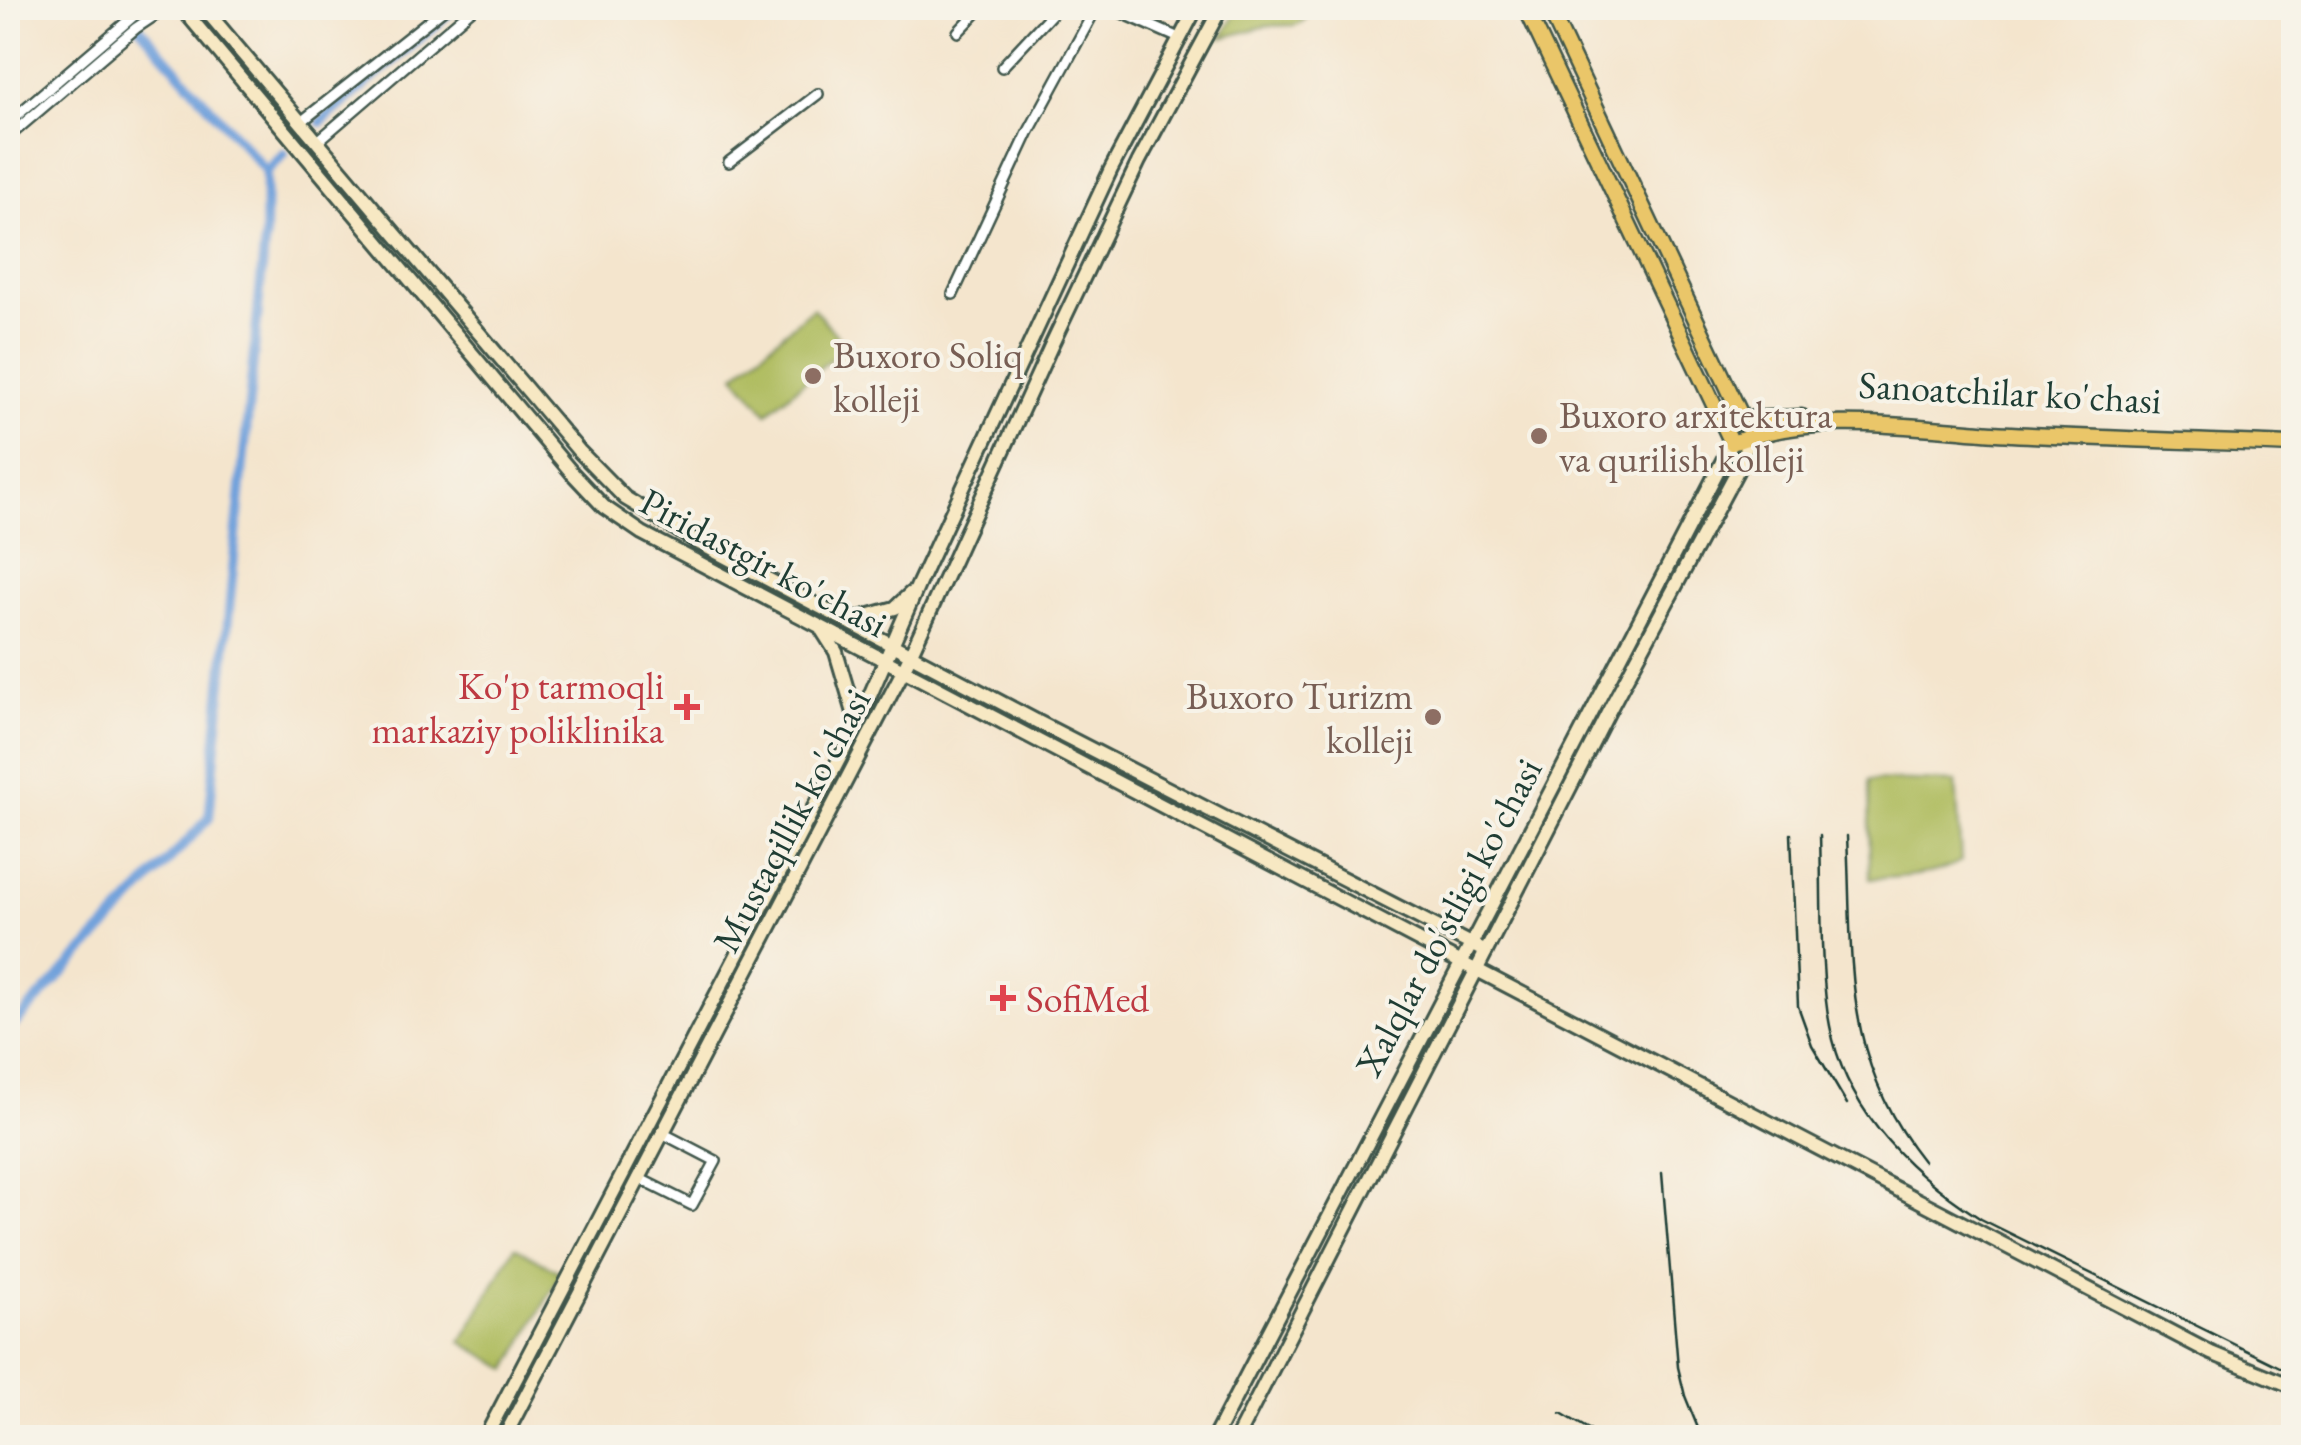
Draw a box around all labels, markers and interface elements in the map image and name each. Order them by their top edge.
place label: Buxoro Soliq kolleji [833,330,1023,423]
street label: Sanoatchilar ko'chasi [1857,360,2163,424]
marker: Buxoro Soliq kolleji [802,365,824,387]
place label: Buxoro arxitektura va qurilish kolleji [1559,390,1833,483]
marker: Buxoro arxitektura va qurilish kolleji [1528,425,1550,447]
street label: Piridastgir ko'chasi [632,476,896,648]
place label: Ko'p tarmoqli markaziy poliklinika [371,661,665,754]
place label: Buxoro Turizm kolleji [1186,671,1413,764]
street label: Mustaqillik ko'chasi [701,680,881,960]
marker: Ko'p tarmoqli markaziy poliklinika [674,694,700,720]
marker: Buxoro Turizm kolleji [1422,706,1444,728]
street label: Xalqlar do'stligi ko'chasi [1343,750,1553,1085]
place label: SofiMed [1026,974,1150,1023]
marker: SofiMed [990,985,1016,1011]

